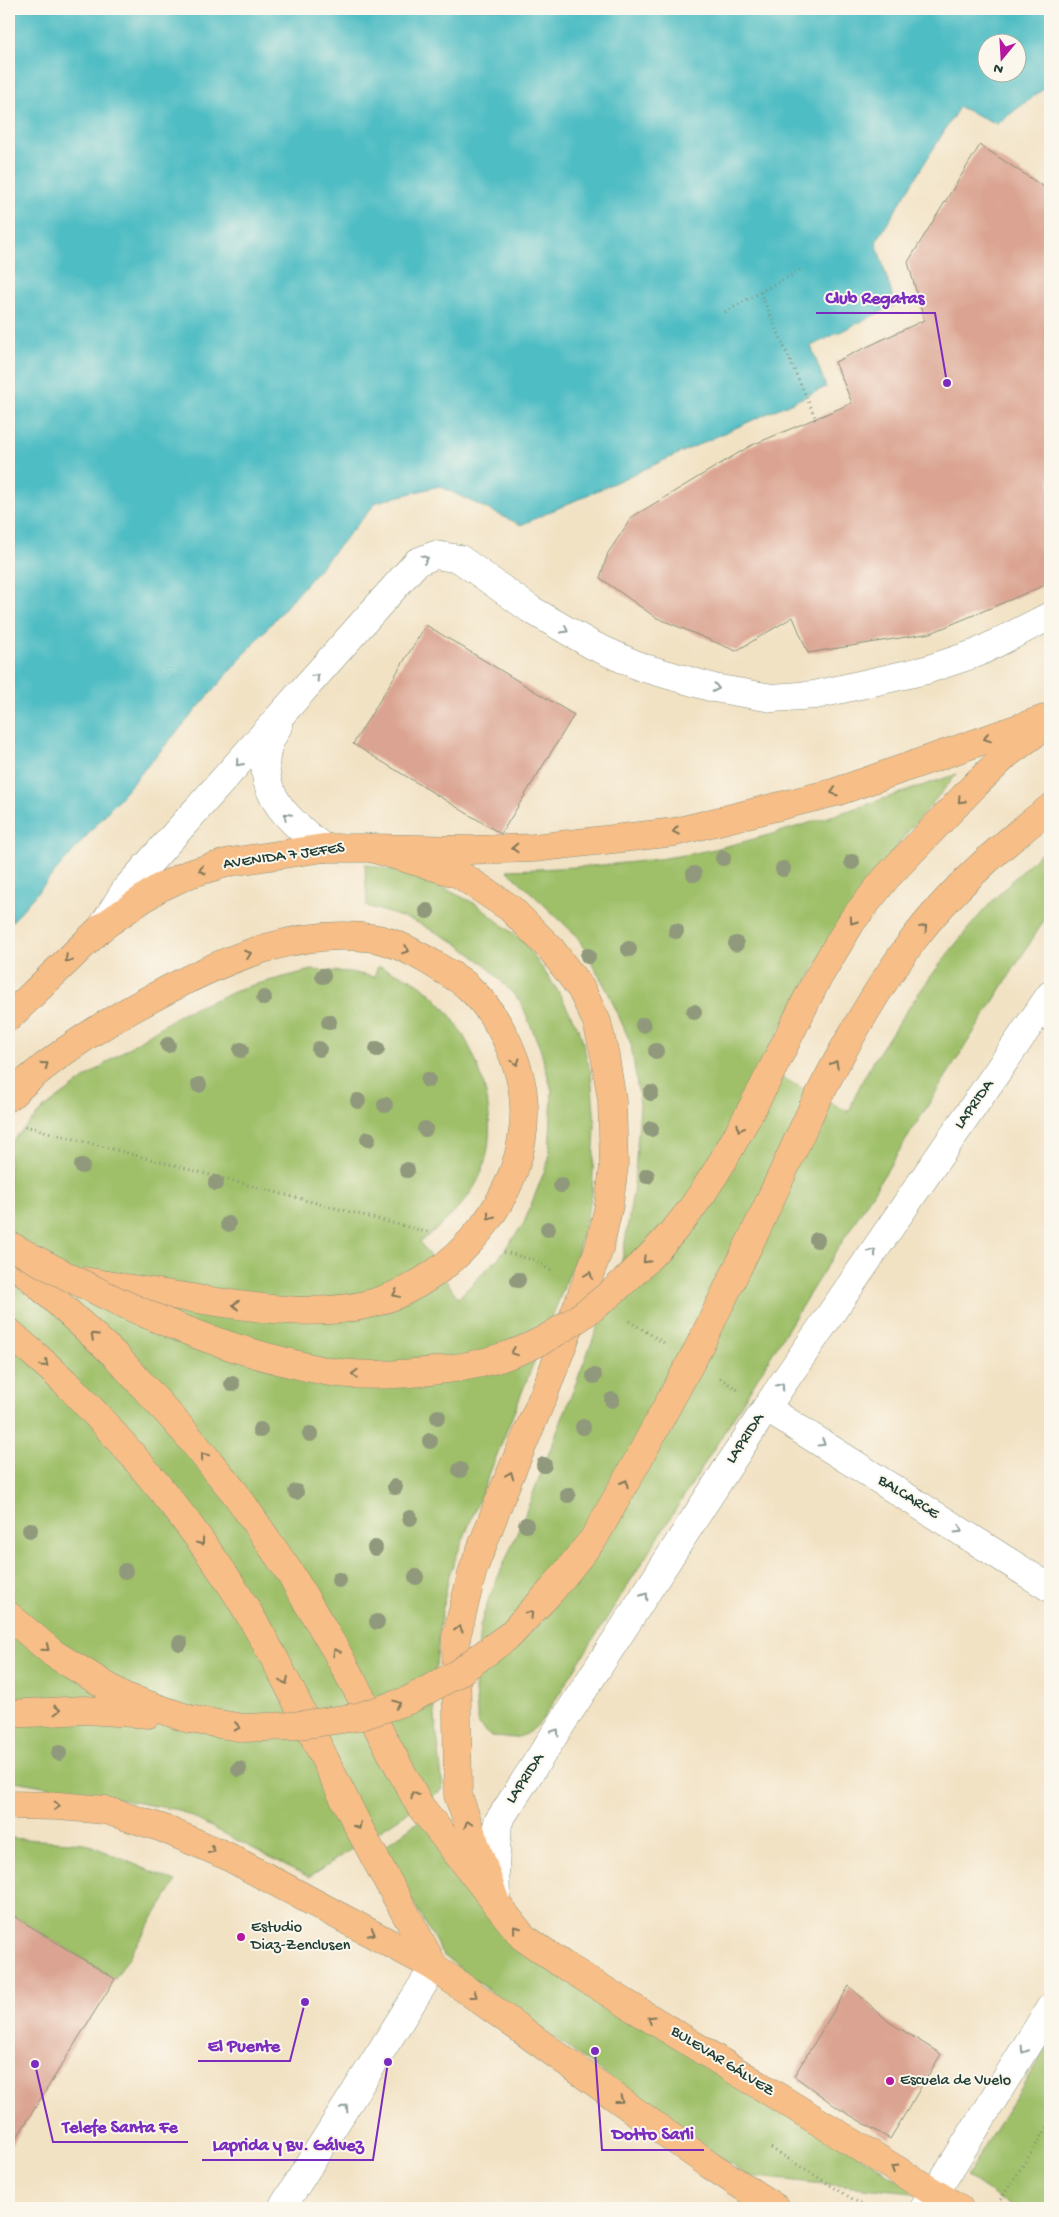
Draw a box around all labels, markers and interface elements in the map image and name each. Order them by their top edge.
north arrow [976,32,1026,82]
text: N [992,58,1006,77]
callout: Club Regatas [816,280,935,313]
text: Club Regatas [825,289,926,310]
one-way arrow [421,554,429,564]
one-way arrow [560,623,569,633]
one-way arrow [310,674,319,683]
one-way arrow [712,682,721,693]
one-way arrow [984,733,992,743]
one-way arrow [236,757,245,766]
one-way arrow [830,786,839,796]
one-way arrow [958,794,967,803]
one-way arrow [284,813,293,822]
one-way arrow [672,825,681,836]
street label: AVENIDA 7 JEFES [222,839,346,875]
one-way arrow [511,843,519,854]
one-way arrow [199,865,207,875]
one-way arrow [850,915,859,925]
one-way arrow [918,925,927,934]
one-way arrow [401,944,410,954]
one-way arrow [243,950,252,960]
one-way arrow [65,953,74,962]
one-way arrow [510,1057,520,1066]
one-way arrow [829,1060,839,1069]
one-way arrow [39,1062,49,1071]
street label: LAPRIDA [951,1075,1000,1133]
one-way arrow [737,1123,747,1132]
one-way arrow [487,1210,496,1220]
one-way arrow [867,1248,876,1258]
one-way arrow [643,1254,652,1263]
one-way arrow [583,1271,593,1280]
one-way arrow [392,1288,401,1299]
one-way arrow [232,1300,240,1311]
one-way arrow [91,1333,100,1342]
one-way arrow [510,1346,519,1356]
one-way arrow [39,1359,48,1367]
one-way arrow [350,1369,358,1379]
one-way arrow [775,1382,784,1392]
street label: LAPRIDA [723,1409,770,1468]
one-way arrow [817,1437,826,1447]
one-way arrow [201,1452,210,1461]
one-way arrow [503,1471,514,1480]
street label: BALCARCE [873,1471,943,1525]
one-way arrow [619,1479,629,1488]
one-way arrow [954,1524,963,1534]
one-way arrow [195,1536,204,1546]
one-way arrow [638,1592,648,1601]
one-way arrow [524,1610,533,1619]
one-way arrow [453,1625,463,1633]
one-way arrow [40,1642,49,1650]
one-way arrow [333,1648,343,1657]
one-way arrow [279,1676,290,1685]
one-way arrow [392,1700,400,1710]
one-way arrow [54,1705,62,1715]
one-way arrow [233,1721,241,1732]
one-way arrow [550,1728,560,1737]
street label: LAPRIDA [503,1749,550,1808]
one-way arrow [410,1791,420,1800]
one-way arrow [54,1800,62,1811]
one-way arrow [352,1821,362,1830]
one-way arrow [463,1821,473,1829]
one-way arrow [207,1844,216,1855]
place label: Estudio Diaz-Zenclusen [250,1919,351,1956]
one-way arrow [514,1926,522,1935]
one-way arrow [367,1927,376,1937]
marker: Estudio Diaz-Zenclusen [235,1931,247,1943]
one-way arrow [468,1989,478,1998]
one-way arrow [647,2015,656,2025]
street label: BULEVAR GÁLVEZ [666,2021,778,2102]
callout: El Puente [198,2028,290,2061]
text: El Puente [208,2037,281,2058]
one-way arrow [1021,2044,1031,2053]
place label: Escuela de Vuelo [900,2072,1011,2091]
marker: Escuela de Vuelo [884,2075,896,2087]
one-way arrow [614,2094,624,2103]
one-way arrow [339,2104,348,2114]
callout: Telefe Santa Fe [53,2109,188,2142]
callout: Dotto Sarli [602,2117,704,2150]
text: Telefe Santa Fe [60,2118,178,2139]
text: Dotto Sarli [610,2125,694,2146]
callout: Laprida y Bv. Gálvez [202,2127,373,2160]
text: Laprida y Bv. Gálvez [212,2136,365,2157]
one-way arrow [890,2164,899,2174]

